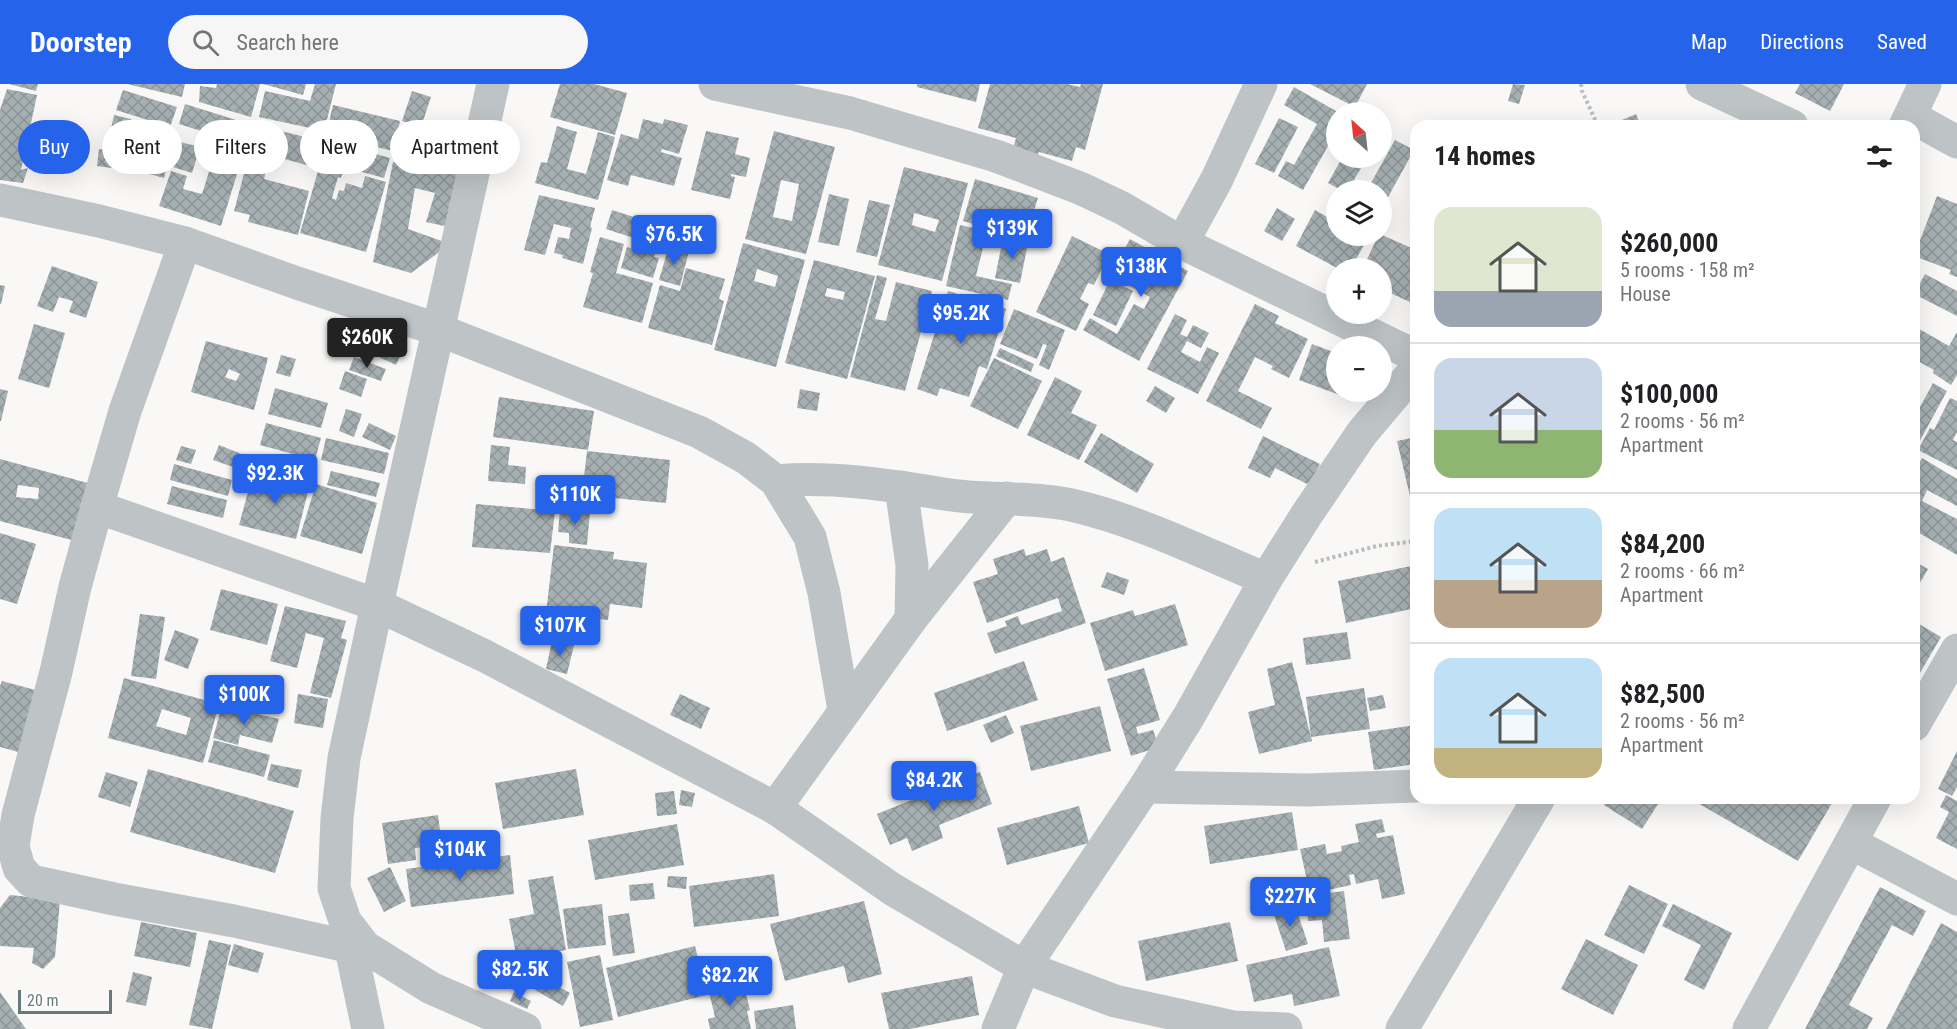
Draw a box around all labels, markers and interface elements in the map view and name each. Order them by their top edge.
search box [168,15,588,69]
text: Doorstep [30,26,132,59]
icon: search [189,26,222,59]
text: Search here [237,30,339,55]
text: Map [1691,30,1727,54]
text: Directions [1760,30,1844,54]
text: Saved [1877,30,1927,54]
north arrow [1326,102,1392,168]
map controls [1326,102,1392,402]
chip: Buy [18,120,90,174]
chip: Rent [102,120,182,174]
chip: Filters [194,120,288,174]
chip: New [300,120,378,174]
chip: Apartment [390,120,520,174]
icon: filters [1863,140,1896,173]
text: 14 homes [1434,141,1536,171]
button: layers [1326,180,1392,246]
pin: $139K [970,209,1054,260]
pin: $76.5K [625,215,723,266]
text: $139K [986,216,1038,240]
text: $76.5K [645,222,703,246]
text: $260,000 [1620,228,1718,258]
icon: home [1482,231,1554,303]
pin: $138K [1099,247,1183,298]
text: $138K [1115,254,1167,278]
button: + [1326,258,1392,324]
text: 5 rooms · 158 m² [1620,258,1755,282]
text: House [1620,282,1671,306]
pin: $95.2K [912,294,1010,345]
text: $95.2K [932,301,990,325]
pin: $260K [325,318,409,369]
text: $260K [341,325,393,349]
button: − [1326,336,1392,402]
text: $100,000 [1620,379,1718,409]
icon: home [1482,382,1554,454]
text: 2 rooms · 56 m² [1620,409,1745,433]
text: Apartment [1620,433,1704,457]
pin: $92.3K [226,454,324,505]
text: $92.3K [246,461,304,485]
pin: $110K [533,475,617,526]
text: $110K [549,482,601,506]
text: $84,200 [1620,529,1705,559]
icon: home [1482,532,1554,604]
text: 2 rooms · 66 m² [1620,559,1745,583]
text: Apartment [1620,583,1704,607]
pin: $107K [518,606,602,657]
text: $107K [534,613,586,637]
pin: $100K [202,675,286,726]
text: $82,500 [1620,679,1705,709]
text: $100K [218,682,270,706]
icon: home [1482,682,1554,754]
text: 2 rooms · 56 m² [1620,709,1745,733]
text: Apartment [1620,733,1704,757]
pin: $84.2K [885,761,983,812]
text: $84.2K [905,768,963,792]
pin: $104K [418,830,502,881]
text: $104K [434,837,486,861]
pin: $227K [1248,877,1332,928]
text: $227K [1264,884,1316,908]
pin: $82.5K [471,950,569,1001]
pin: $82.2K [681,956,779,1007]
text: $82.5K [491,957,549,981]
text: $82.2K [701,963,759,987]
scale bar [18,987,112,1014]
text: 20 m [27,991,59,1010]

